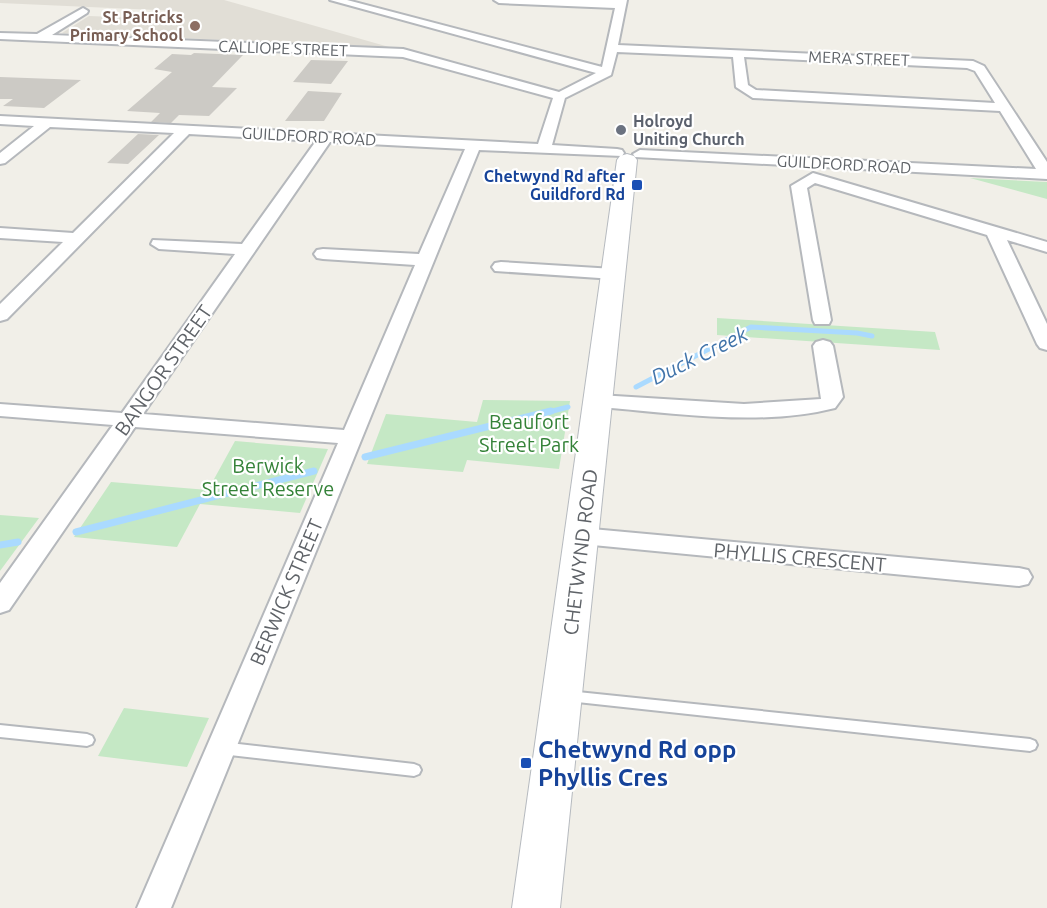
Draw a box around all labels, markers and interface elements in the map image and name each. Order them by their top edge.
place label: St Patricks Primary School [70,8,183,44]
marker: St Patricks Primary School [188,19,202,33]
street label: CALLIOPE STREET [218,37,348,59]
street label: MERA STREET [808,47,910,69]
place label: Holroyd Uniting Church [633,112,745,148]
street label: GUILDFORD ROAD [241,123,377,149]
marker: Holroyd Uniting Church [614,123,628,137]
street label: GUILDFORD ROAD [776,151,912,177]
place label: Chetwynd Rd after Guildford Rd [484,167,625,203]
marker: Chetwynd Rd after Guildford Rd [630,178,644,192]
street label: BANGOR STREET [110,301,216,439]
water label: Duck Creek [647,321,751,389]
park label: Beaufort Street Park [479,410,579,456]
park label: Berwick Street Reserve [202,454,334,500]
street label: CHETWYND ROAD [558,468,602,636]
street label: BERWICK STREET [245,515,327,669]
street label: PHYLLIS CRESCENT [713,538,887,576]
place label: Chetwynd Rd opp Phyllis Cres [538,736,736,791]
marker: Chetwynd Rd opp Phyllis Cres [519,756,533,770]

